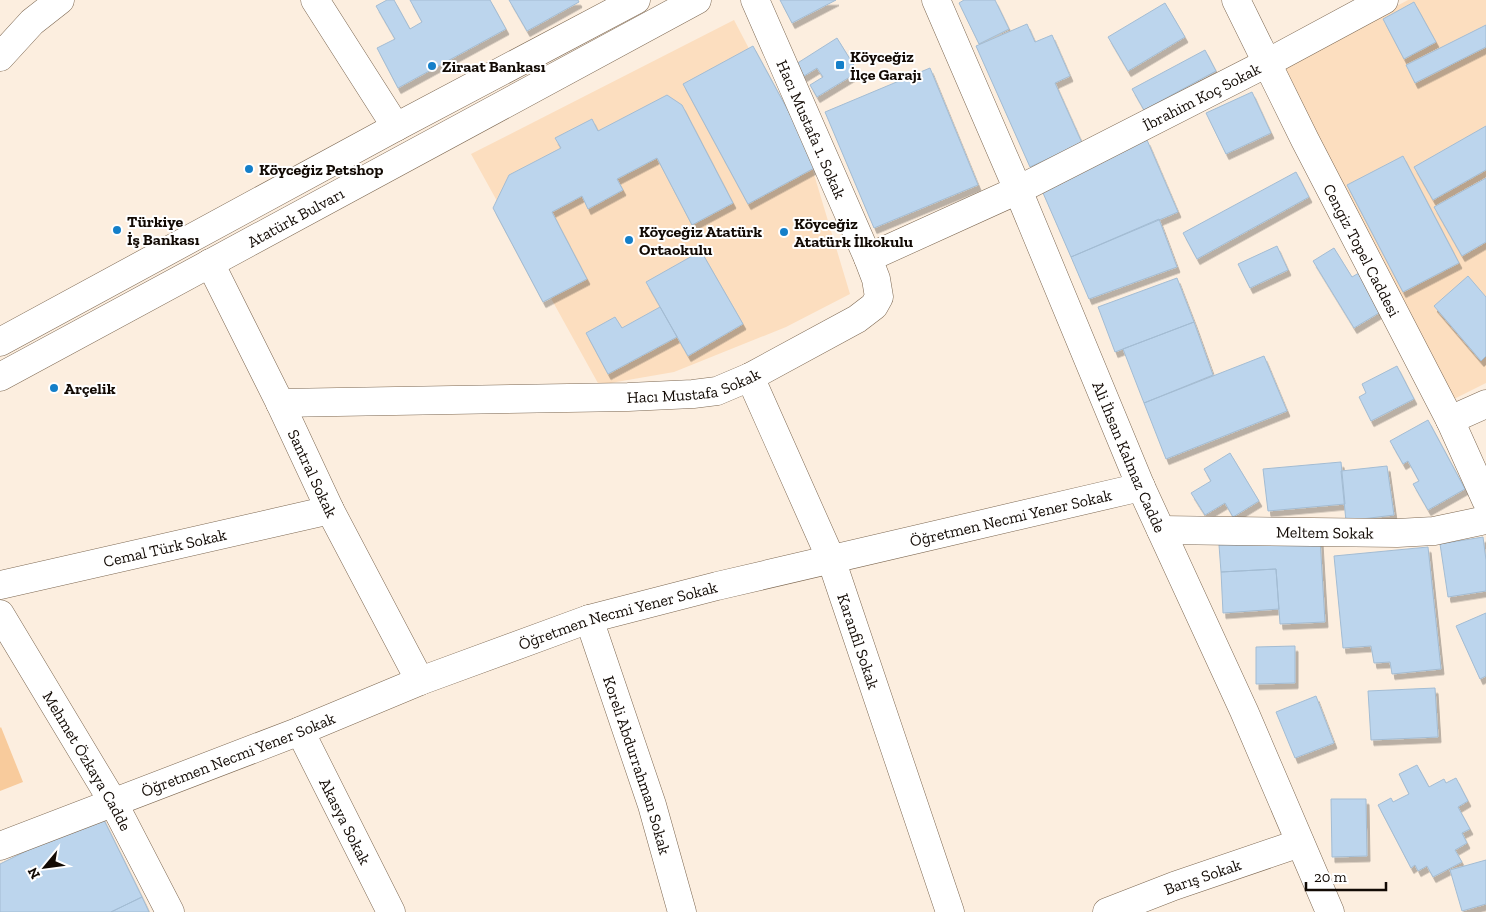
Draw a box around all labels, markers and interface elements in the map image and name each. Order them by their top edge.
place label: Köyceğiz İlçe Garajı [850,47,922,84]
place label: Ziraat Bankası [442,57,546,76]
street label: Hacı Mustafa 1. Sokak [773,57,851,202]
street label: İbrahim Koç Sokak [1140,58,1264,134]
marker: Köyceğiz İlçe Garajı [834,59,846,71]
marker: Ziraat Bankası [426,60,438,72]
place label: Köyceğiz Petshop [259,160,383,179]
marker: Köyceğiz Petshop [243,163,255,175]
street label: Cengiz Topel Caddesi [1320,180,1405,320]
street label: Atatürk Bulvarı [244,183,348,251]
place label: Türkiye İş Bankası [127,212,200,249]
place label: Köyceğiz Atatürk İlkokulu [794,214,914,251]
place label: Köyceğiz Atatürk Ortaokulu [639,222,762,259]
marker: Türkiye İş Bankası [111,224,123,236]
marker: Köyceğiz Atatürk İlkokulu [778,226,790,238]
marker: Köyceğiz Atatürk Ortaokulu [623,234,635,246]
street label: Hacı Mustafa Sokak [626,364,764,407]
street label: Ali İhsan Kalmaz Cadde [1089,378,1170,535]
place label: Arçelik [64,379,116,398]
marker: Arçelik [48,382,60,394]
street label: Santral Sokak [284,426,342,521]
street label: Öğretmen Necmi Yener Sokak [908,485,1114,550]
street label: Meltem Sokak [1276,522,1375,542]
street label: Cemal Türk Sokak [101,524,229,571]
street label: Öğretmen Necmi Yener Sokak [516,577,720,654]
street label: Karanfil Sokak [834,591,884,692]
street label: Koreli Abdurrahman Sokak [599,673,675,857]
street label: Mehmet Özkaya Cadde [39,688,136,834]
street label: Öğretmen Necmi Yener Sokak [138,708,338,801]
street label: Akasya Sokak [316,775,375,868]
north arrow [20,842,70,892]
street label: Barış Sokak [1161,854,1244,899]
scale bar [1306,860,1386,892]
text: N [24,864,44,882]
text: 20 m [1314,868,1347,886]

